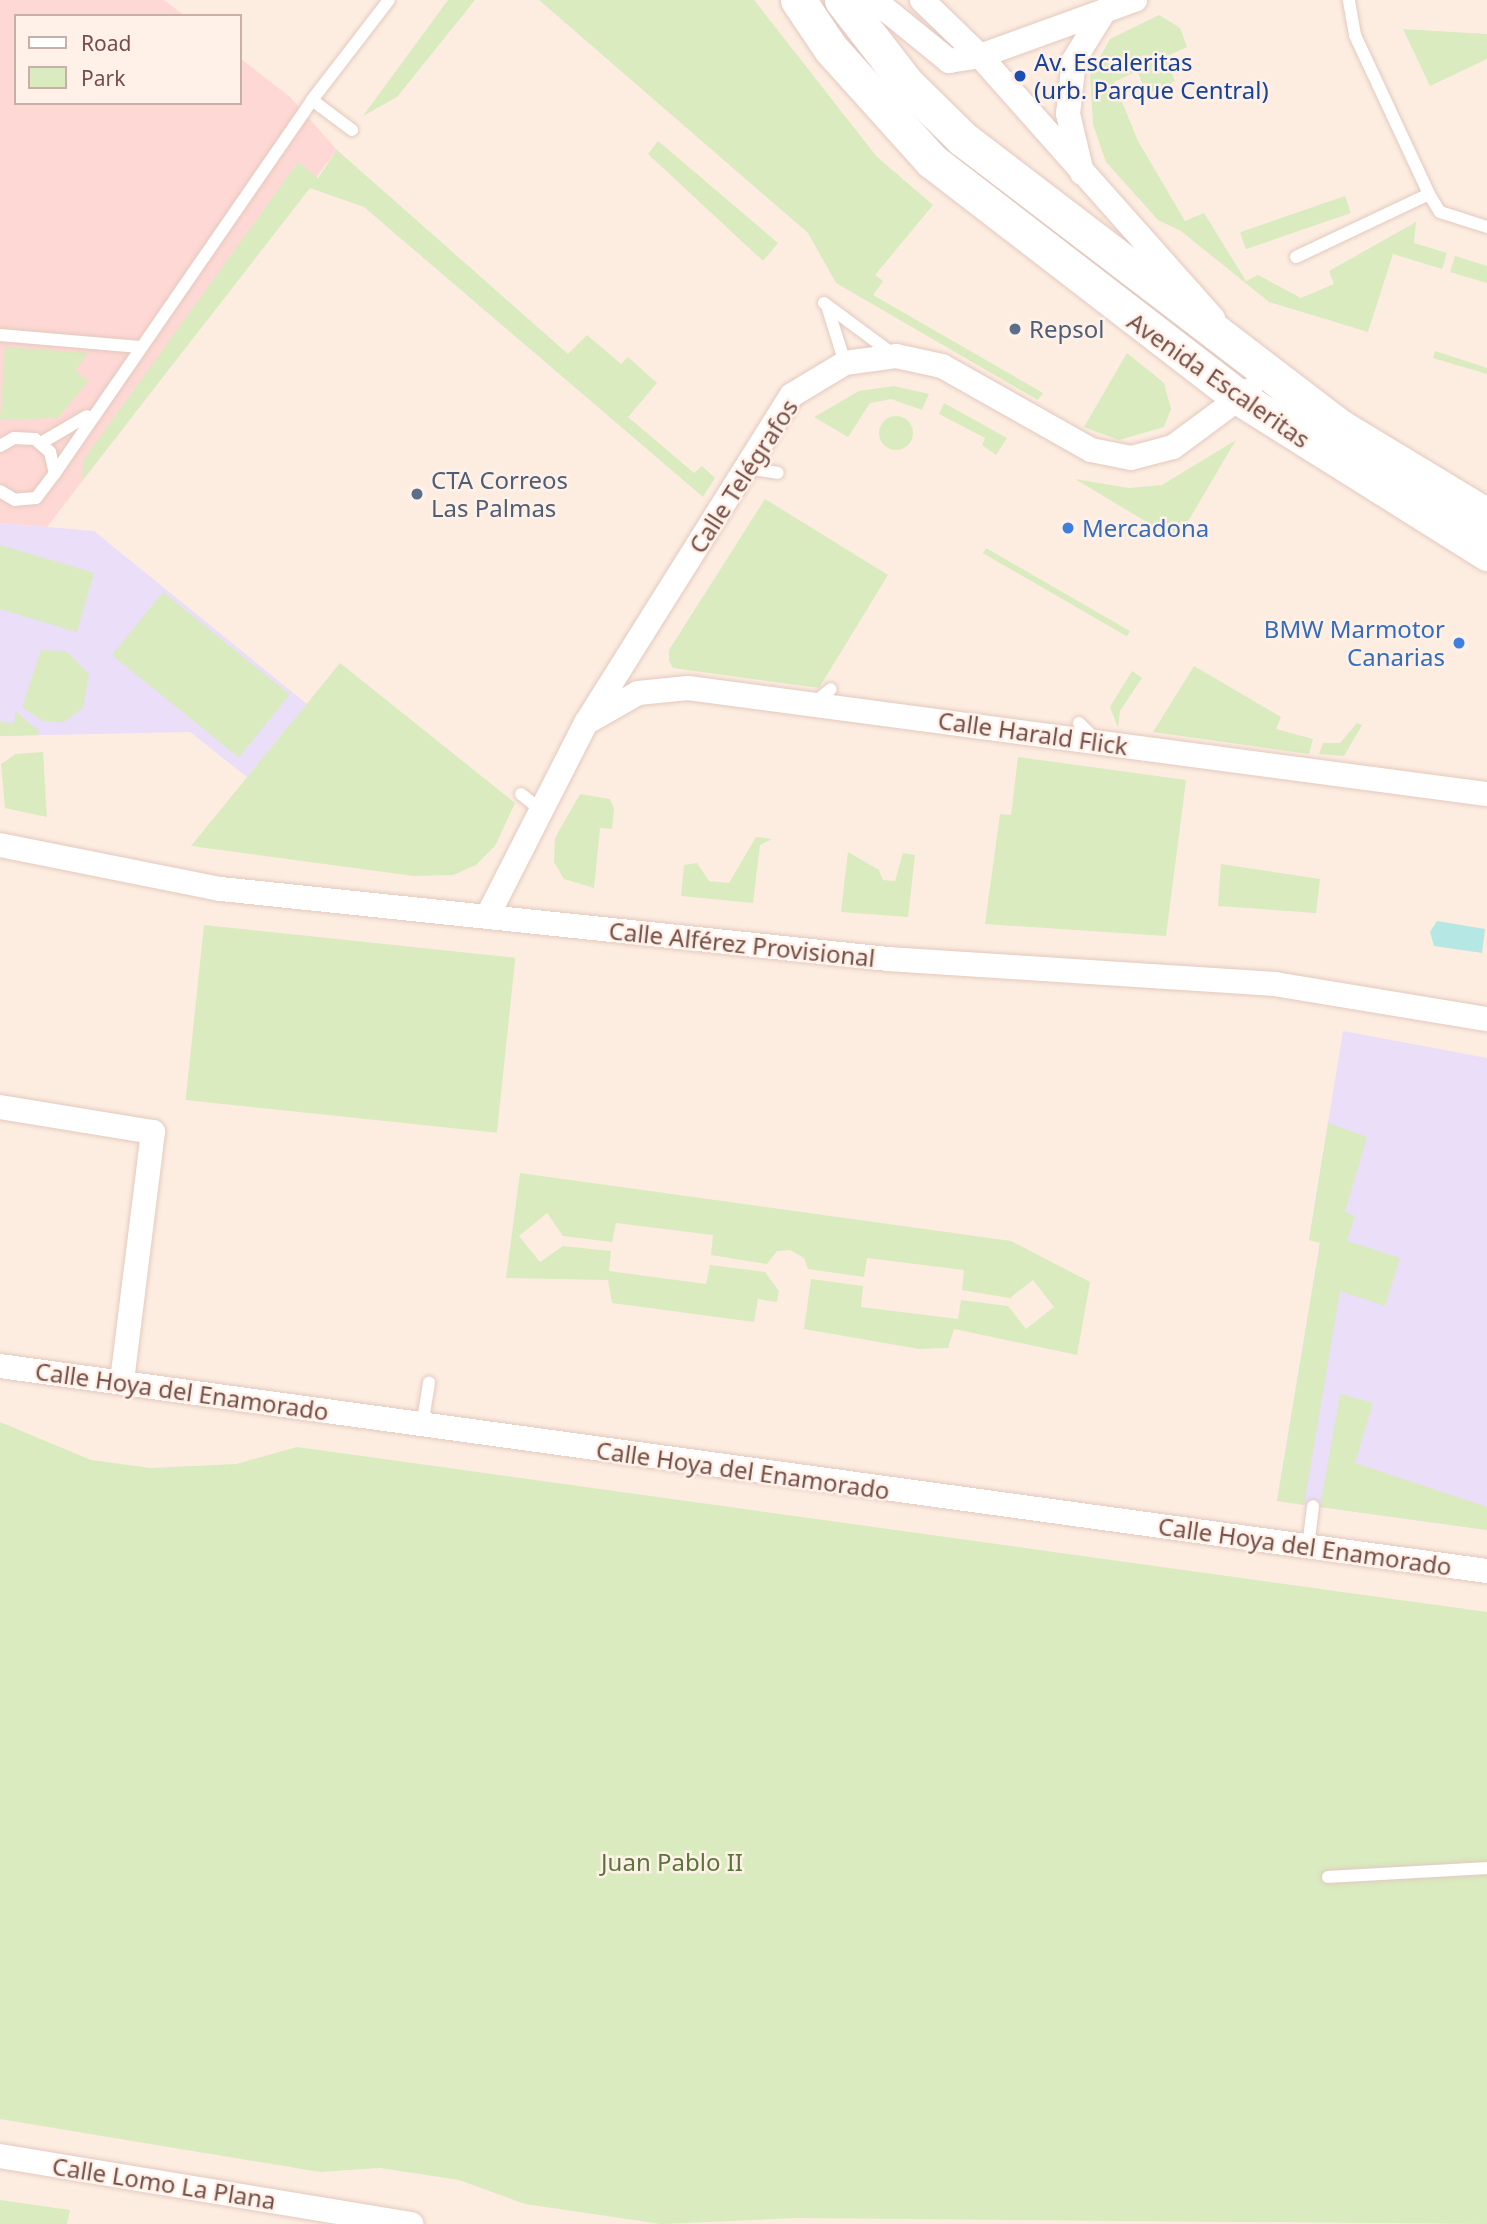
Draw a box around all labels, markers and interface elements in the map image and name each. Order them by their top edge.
legend [14,14,242,105]
text: Road [81,29,131,57]
place label: Av. Escaleritas (urb. Parque Central) [1034,48,1269,104]
text: Park [81,64,125,92]
marker: Av. Escaleritas (urb. Parque Central) [1012,68,1028,84]
street label: Avenida Escaleritas [1122,306,1316,454]
place label: Repsol [1029,315,1104,343]
marker: Repsol [1007,321,1023,337]
street label: Calle Telégrafos [683,394,803,558]
place label: CTA Correos Las Palmas [431,466,568,522]
marker: CTA Correos Las Palmas [409,486,425,502]
place label: Mercadona [1082,514,1209,542]
marker: Mercadona [1060,520,1076,536]
place label: BMW Marmotor Canarias [1264,615,1445,671]
marker: BMW Marmotor Canarias [1451,635,1467,651]
street label: Calle Harald Flick [936,705,1130,761]
street label: Calle Alférez Provisional [608,916,876,972]
street label: Calle Hoya del Enamorado [33,1356,331,1426]
street label: Calle Hoya del Enamorado [594,1435,892,1505]
street label: Calle Hoya del Enamorado [1156,1511,1454,1581]
park label: Juan Pablo II [601,1848,743,1876]
street label: Calle Lomo La Plana [50,2151,278,2215]

